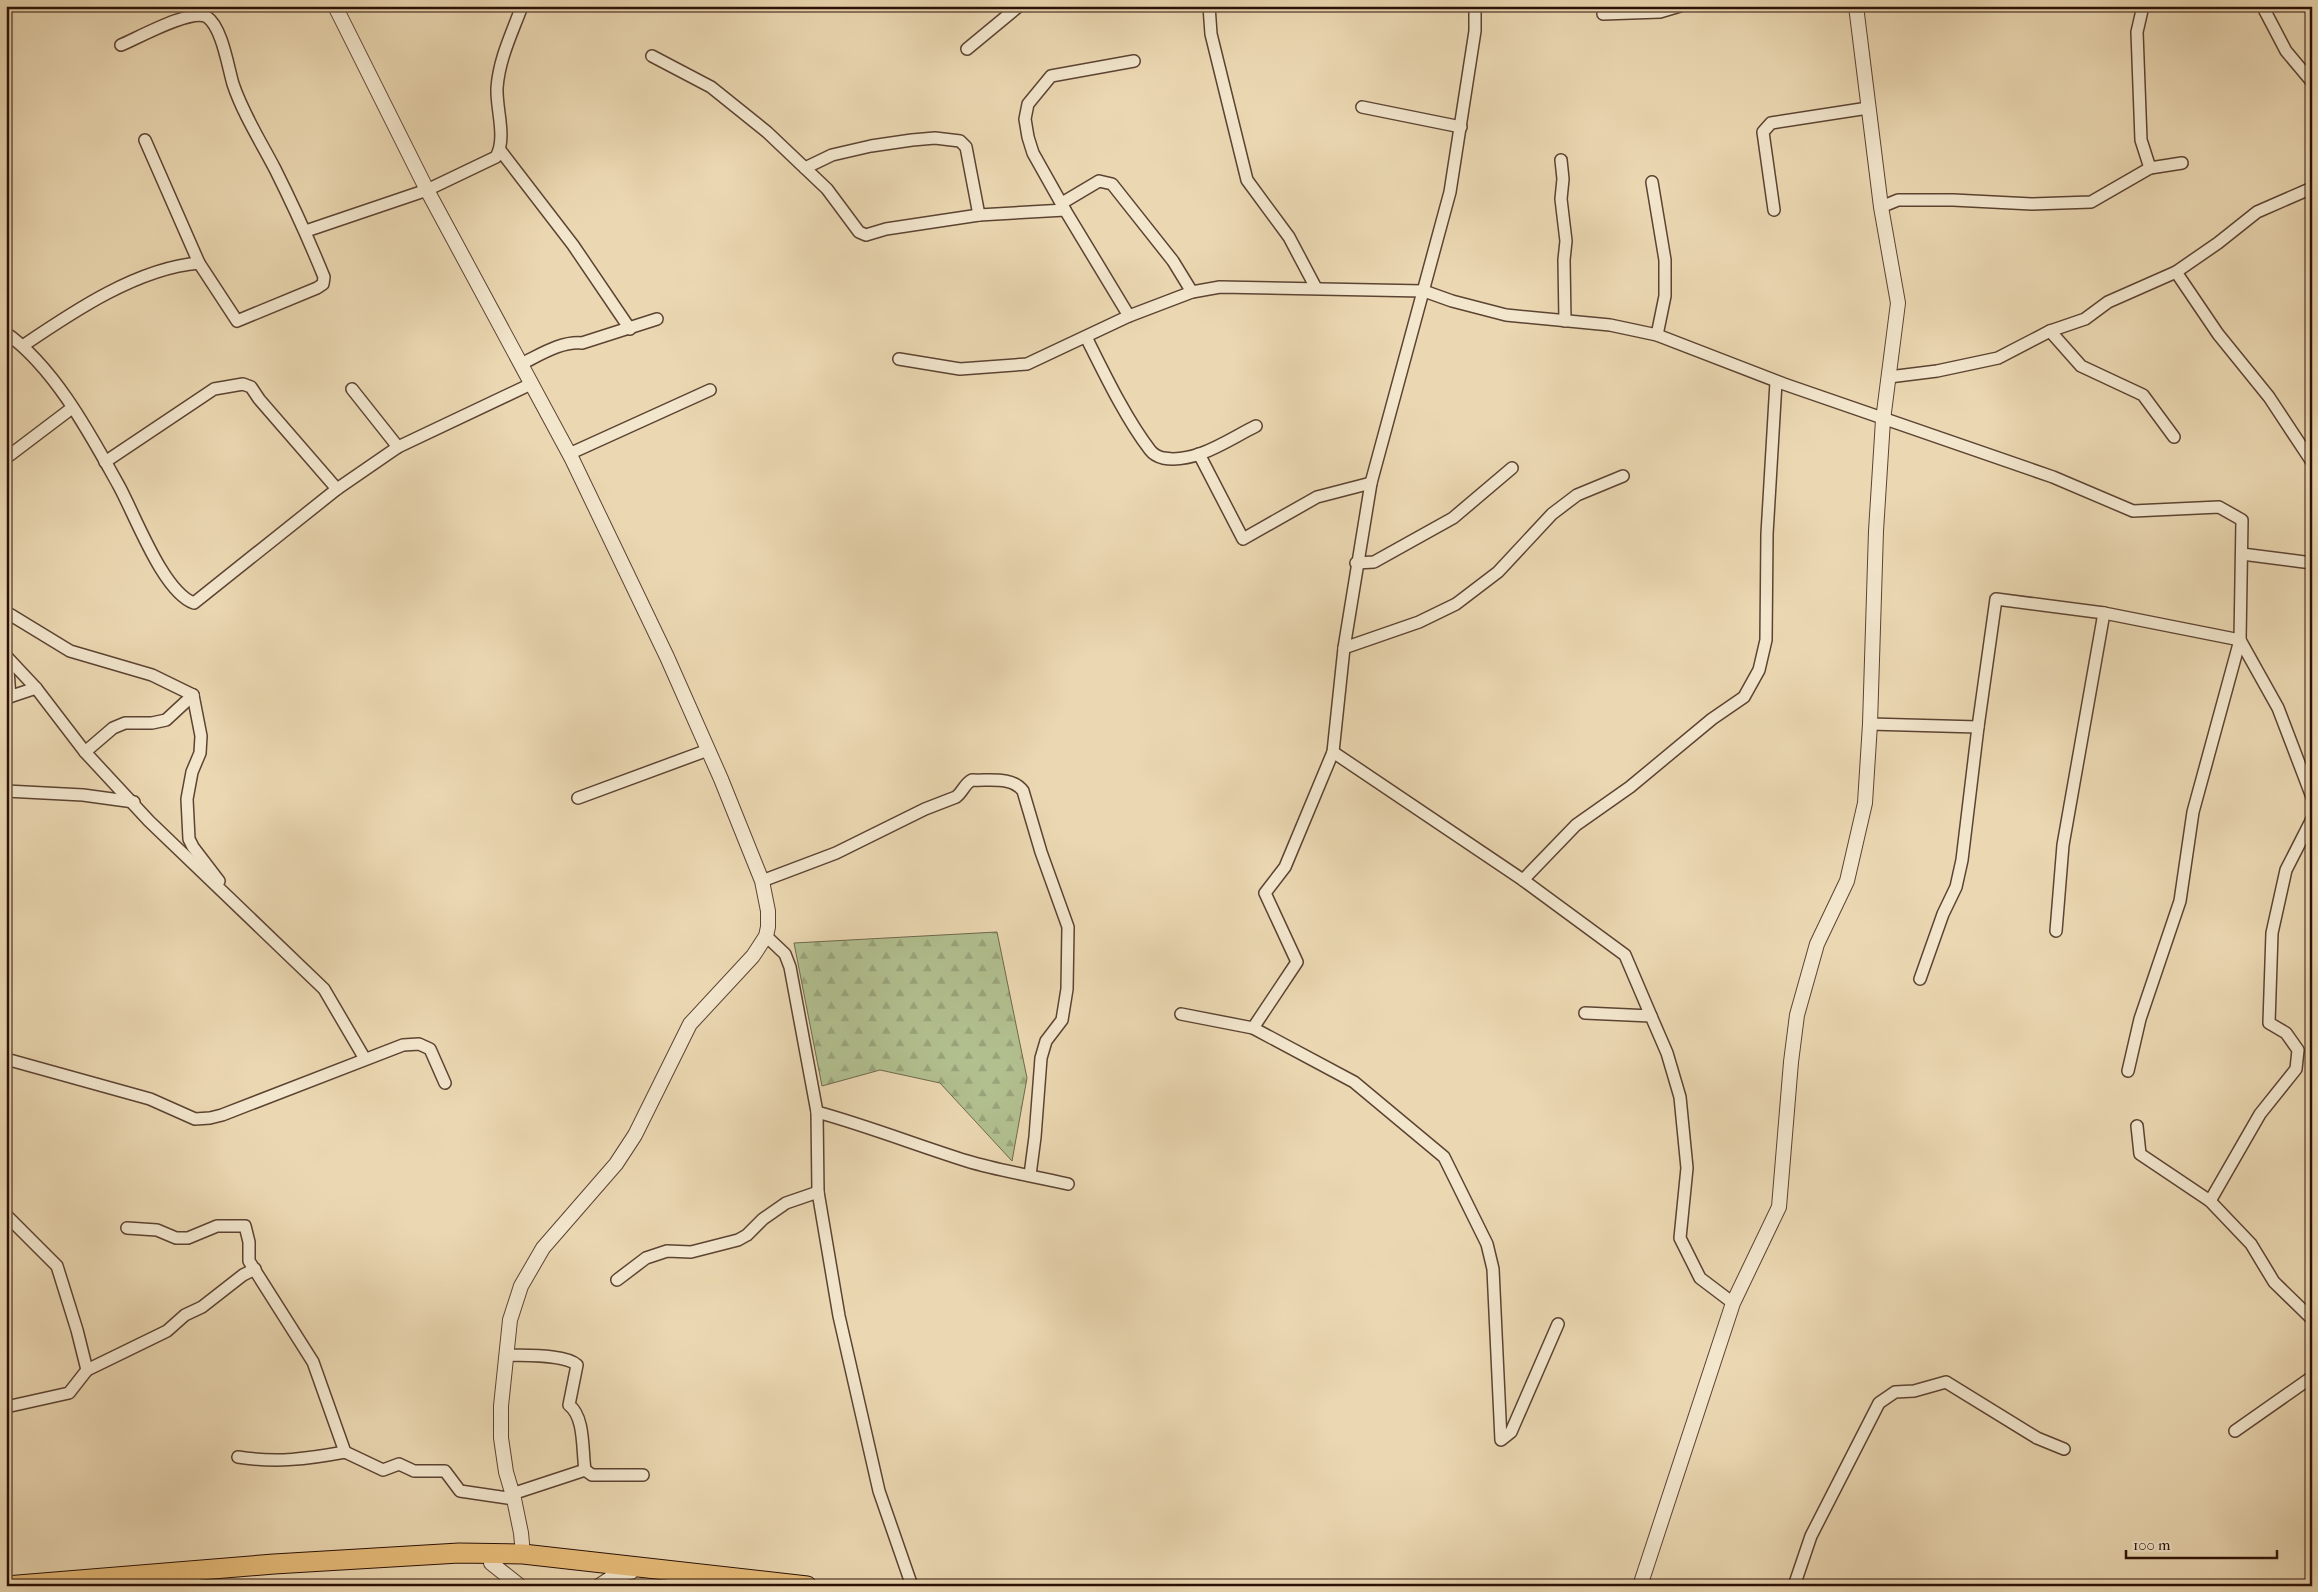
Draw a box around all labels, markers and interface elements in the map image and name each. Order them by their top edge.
scale bar [2126,1527,2277,1559]
text: 100 m [2133,1536,2171,1554]

